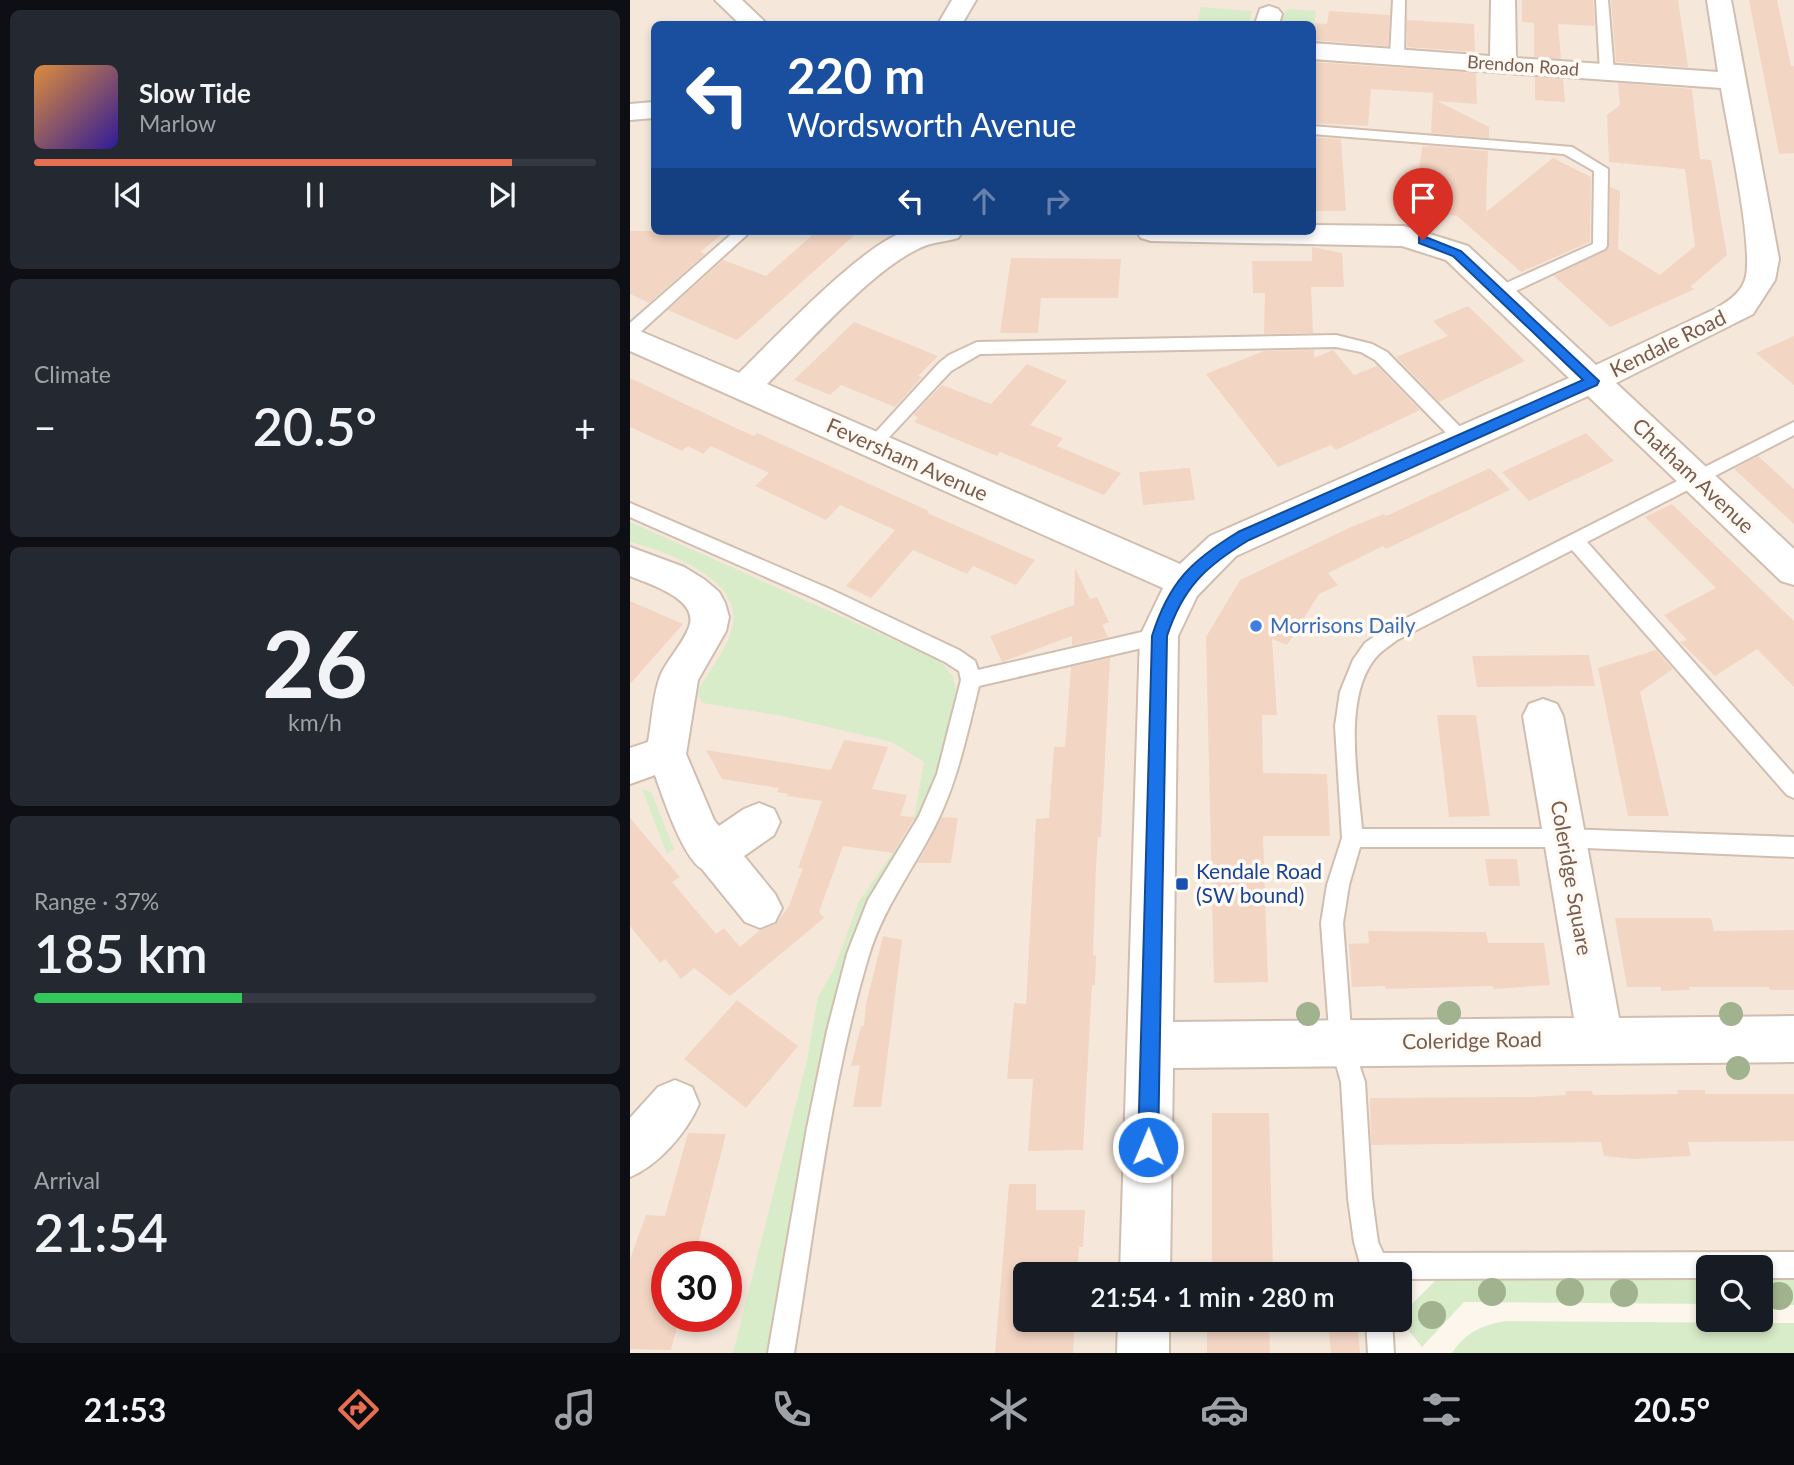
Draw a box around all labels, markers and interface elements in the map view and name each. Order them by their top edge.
text: 220 m [787,46,925,104]
icon: left [672,49,763,140]
street label: Brendon Road [1466,50,1580,80]
text: Slow Tide [139,77,251,109]
text: Wordsworth Avenue [787,105,1076,144]
text: Marlow [139,109,216,137]
pin [1393,168,1453,240]
icon: previous [109,176,147,214]
icon: pause [296,176,334,214]
icon: next [483,176,521,214]
icon: arrive [1404,179,1442,217]
icon: left [892,182,930,220]
icon: ahead [965,182,1003,220]
icon: right [1038,182,1076,220]
street label: Kendale Road [1605,304,1730,382]
text: Climate [34,360,111,388]
text: 20.5° [253,395,377,457]
text: − [34,404,56,450]
text: + [574,404,596,450]
street label: Feversham Avenue [823,412,992,505]
street label: Chatham Avenue [1628,412,1760,538]
text: 26 [262,608,368,717]
place label: Morrisons Daily [1270,612,1416,637]
marker: Morrisons Daily [1248,618,1264,634]
text: km/h [288,708,342,736]
street label: Coleridge Square [1547,798,1598,957]
place label: Kendale Road (SW bound) [1196,858,1322,907]
marker: Kendale Road (SW bound) [1174,876,1190,892]
text: Range · 37% [34,887,159,915]
text: 185 km [34,922,208,984]
street label: Coleridge Road [1402,1026,1542,1053]
position arrow [1111,1110,1185,1184]
text: Arrival [34,1166,100,1194]
text: 21:54 [34,1201,168,1263]
speed limit sign: 30 [651,1241,742,1332]
map controls [1696,1255,1773,1332]
button: search [1696,1255,1773,1332]
text: 21:54 · 1 min · 280 m [1090,1281,1335,1313]
icon: directions [334,1385,383,1434]
icon: music [551,1385,600,1434]
icon: phone [767,1385,816,1434]
icon: climate [984,1385,1033,1434]
icon: car [1200,1385,1249,1434]
icon: filters [1417,1385,1466,1434]
text: 21:53 [84,1390,166,1429]
text: 20.5° [1634,1390,1710,1429]

